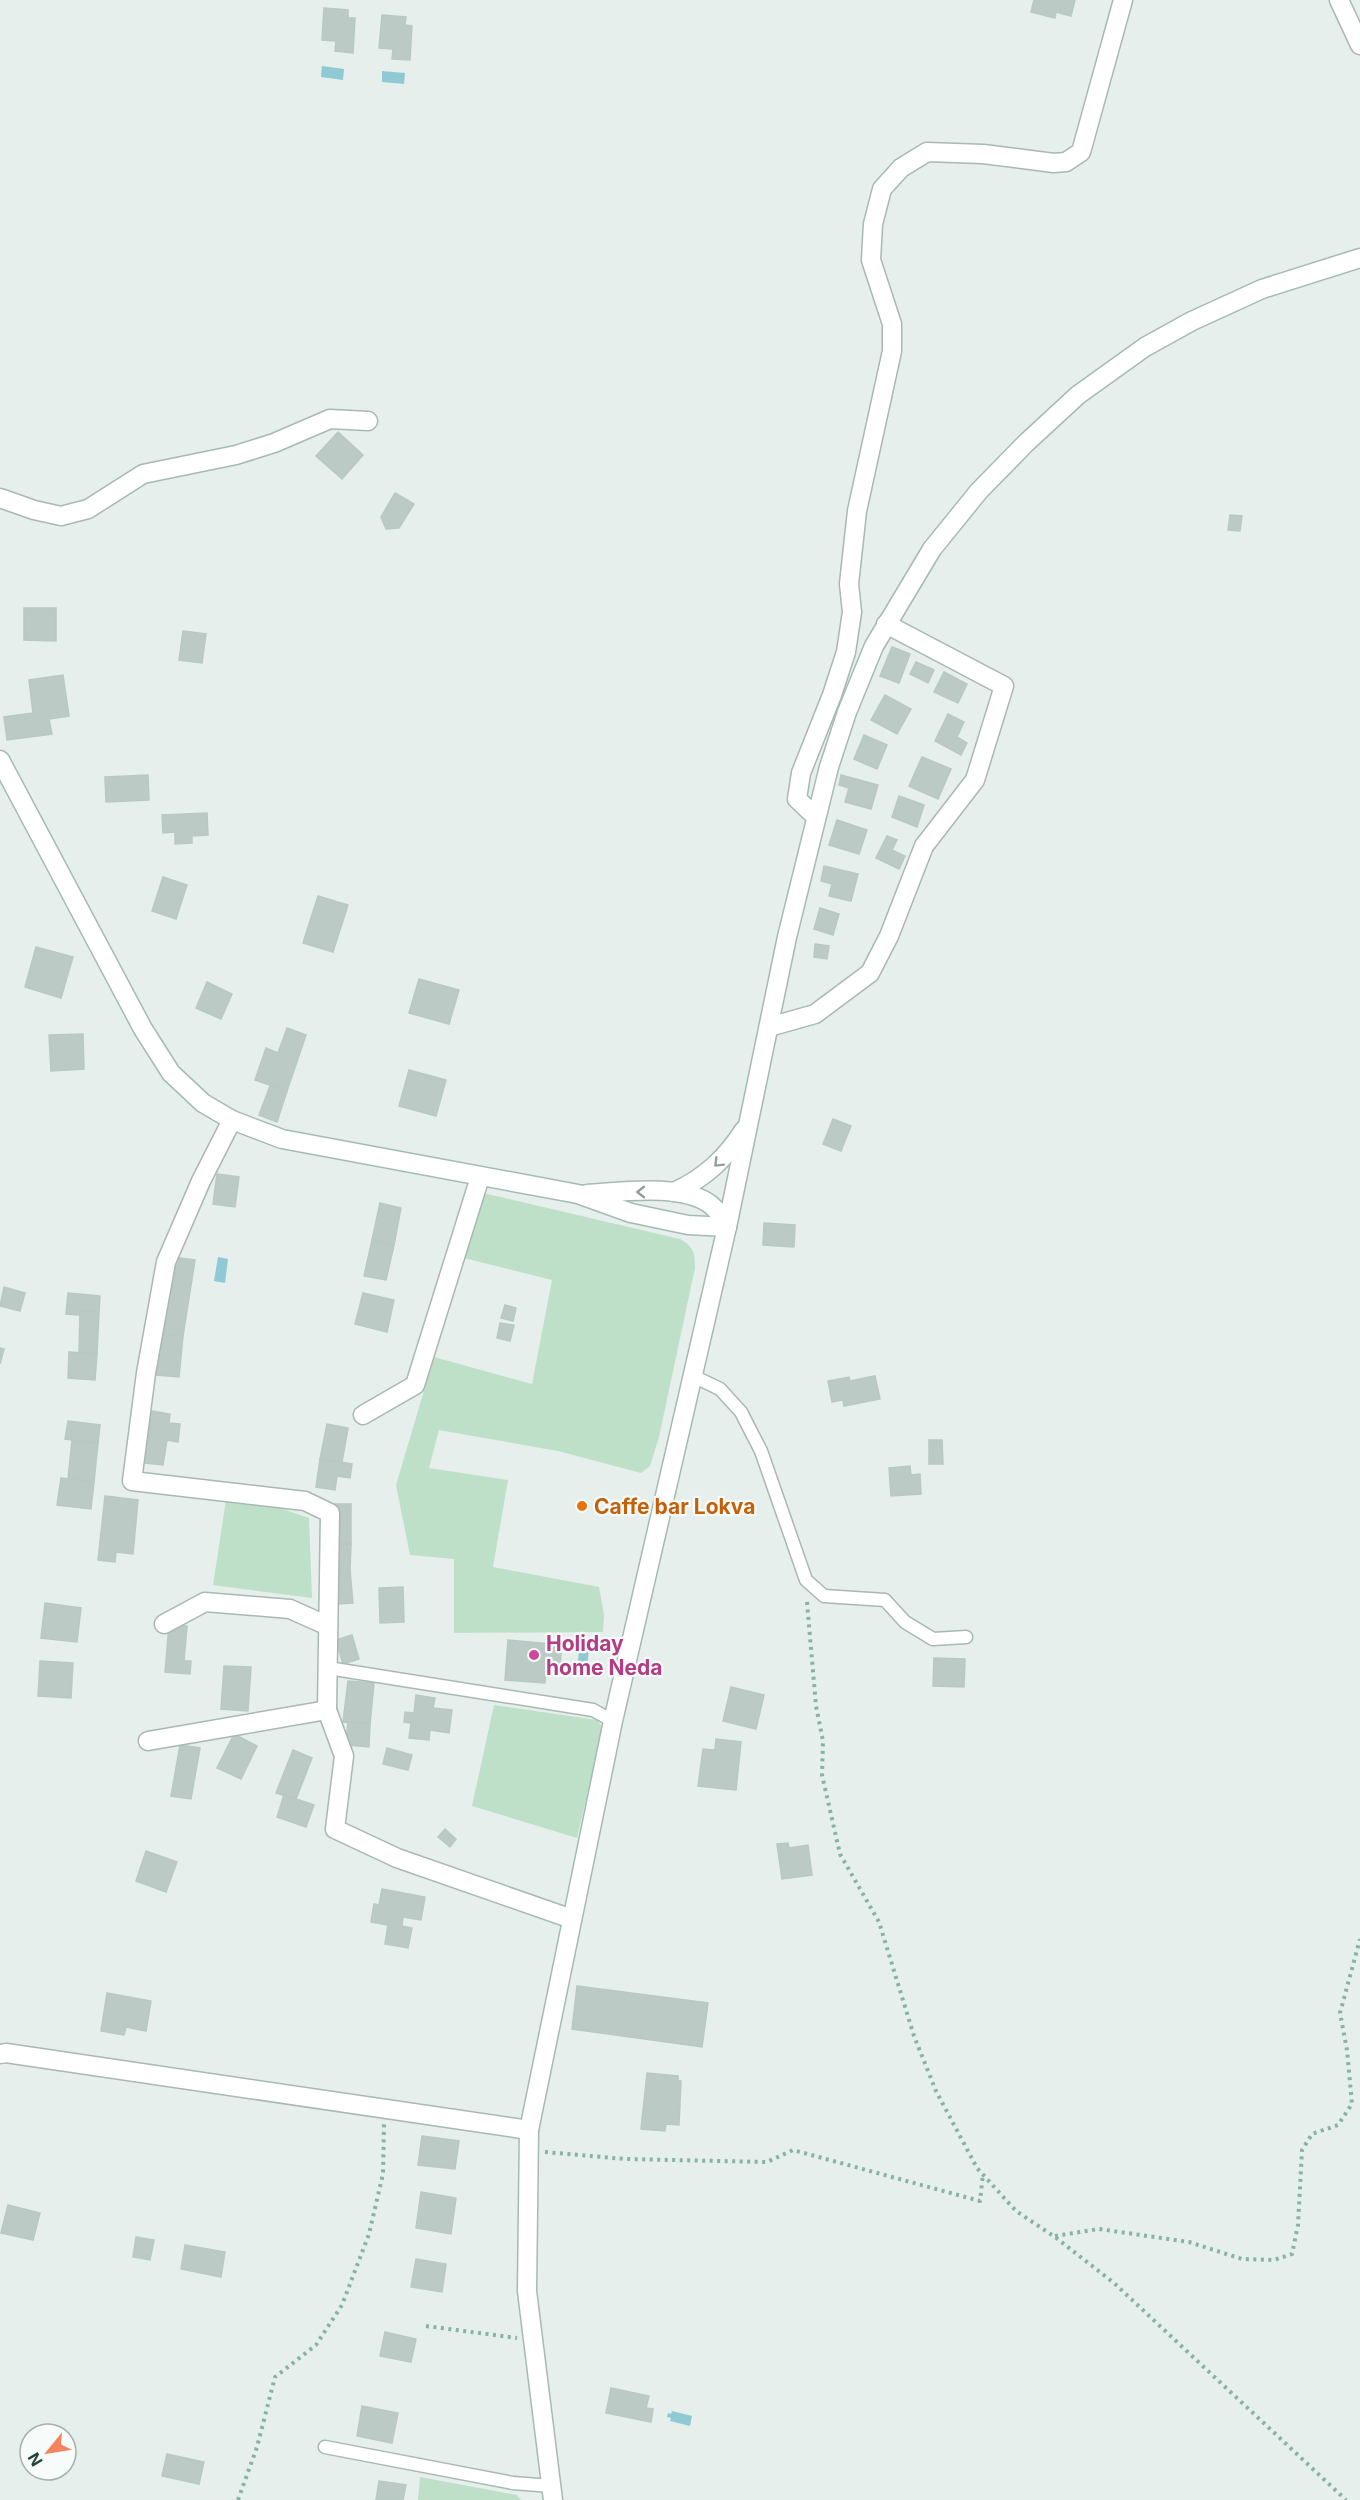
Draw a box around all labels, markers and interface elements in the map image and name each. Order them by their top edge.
one-way arrow [714,1155,725,1166]
one-way arrow [636,1186,645,1198]
place label: Caffe bar Lokva [594,1494,755,1519]
marker: Caffe bar Lokva [575,1499,589,1513]
place label: Holiday home Neda [546,1631,663,1680]
marker: Holiday home Neda [527,1648,541,1662]
north arrow [18,2422,78,2482]
text: N [23,2449,47,2470]

